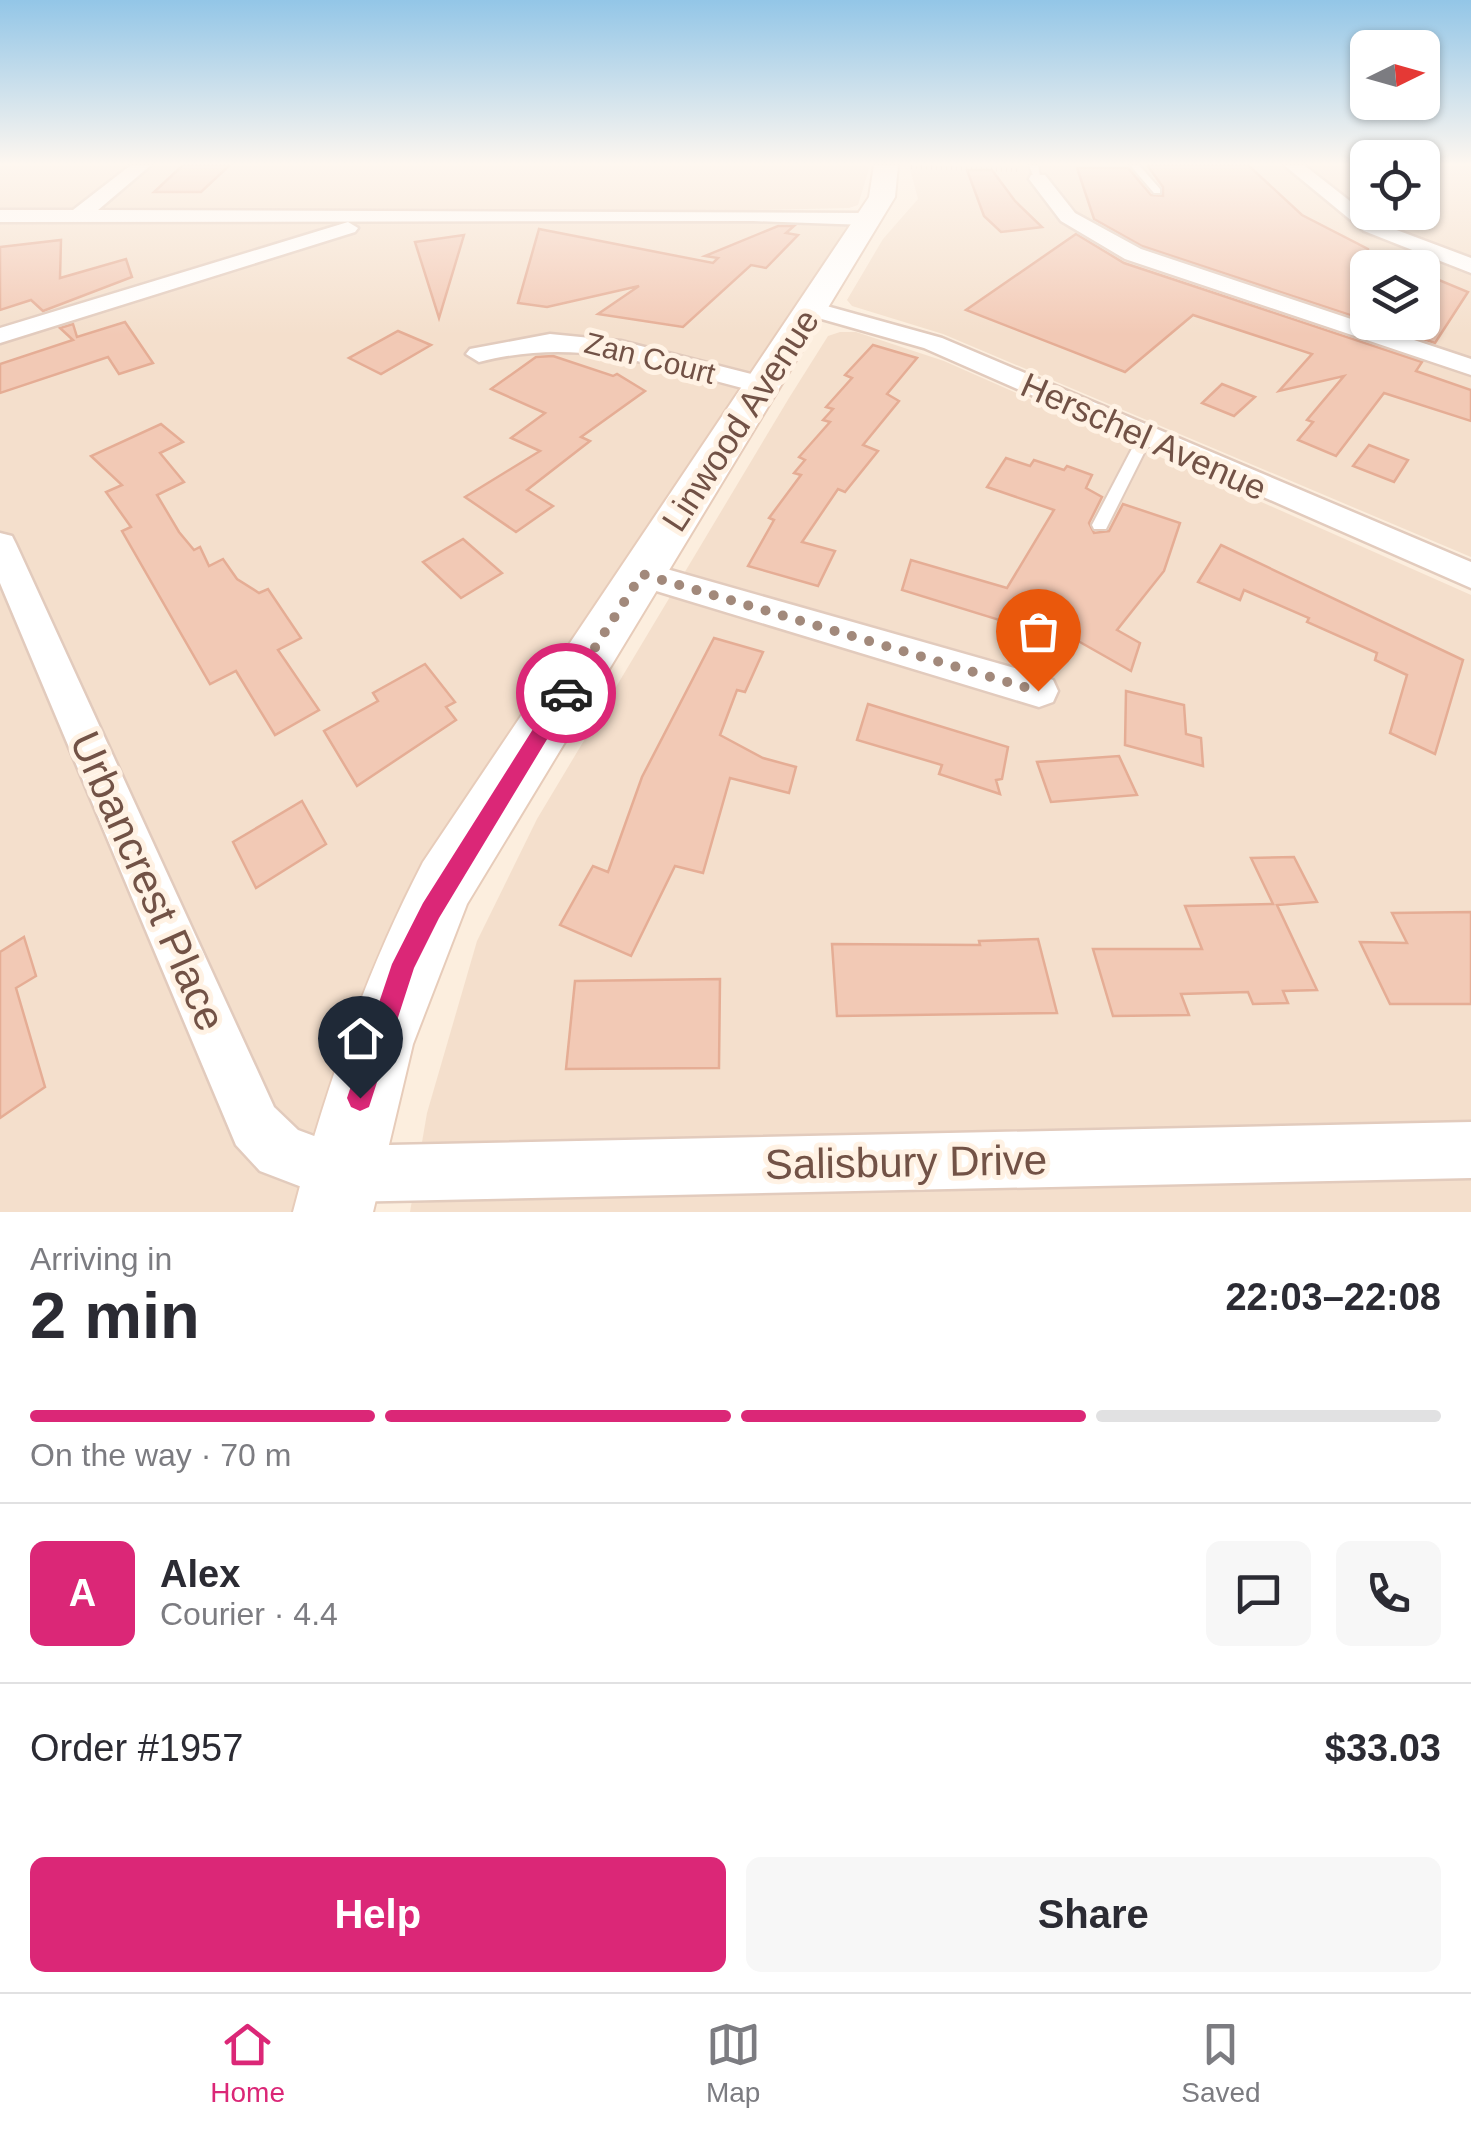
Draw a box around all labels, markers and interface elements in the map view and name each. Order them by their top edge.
north arrow [1350,30,1440,120]
map controls [1350,30,1440,340]
button: locate [1350,140,1440,230]
button: layers [1350,250,1440,340]
street label: Linwood Avenue [654,302,826,538]
street label: Zan Court [581,326,719,390]
street label: Herschel Avenue [1015,364,1273,508]
pin [996,589,1081,692]
icon: bag [1011,604,1066,659]
courier [516,643,616,743]
icon: car [539,666,594,721]
street label: Urbancrest Place [61,724,235,1038]
pin [318,996,403,1099]
icon: home [333,1011,388,1066]
street label: Salisbury Drive [764,1136,1048,1188]
text: Arriving in [30,1241,172,1277]
text: 22:03–22:08 [1225,1276,1441,1318]
text: 2 min [30,1279,200,1352]
text: On the way · 70 m [30,1437,291,1473]
button: chat [1206,1541,1311,1646]
button: phone [1336,1541,1441,1646]
text: Alex [160,1553,240,1595]
text: A [69,1572,96,1614]
text: Courier · 4.4 [160,1596,338,1632]
text: Order #1957 [30,1727,243,1769]
text: $33.03 [1325,1727,1441,1769]
button: Help [30,1857,726,1972]
button: Share [746,1857,1441,1972]
tab: Home [210,2017,285,2109]
tab: Map [706,2017,761,2109]
tab: Saved [1181,2017,1261,2109]

